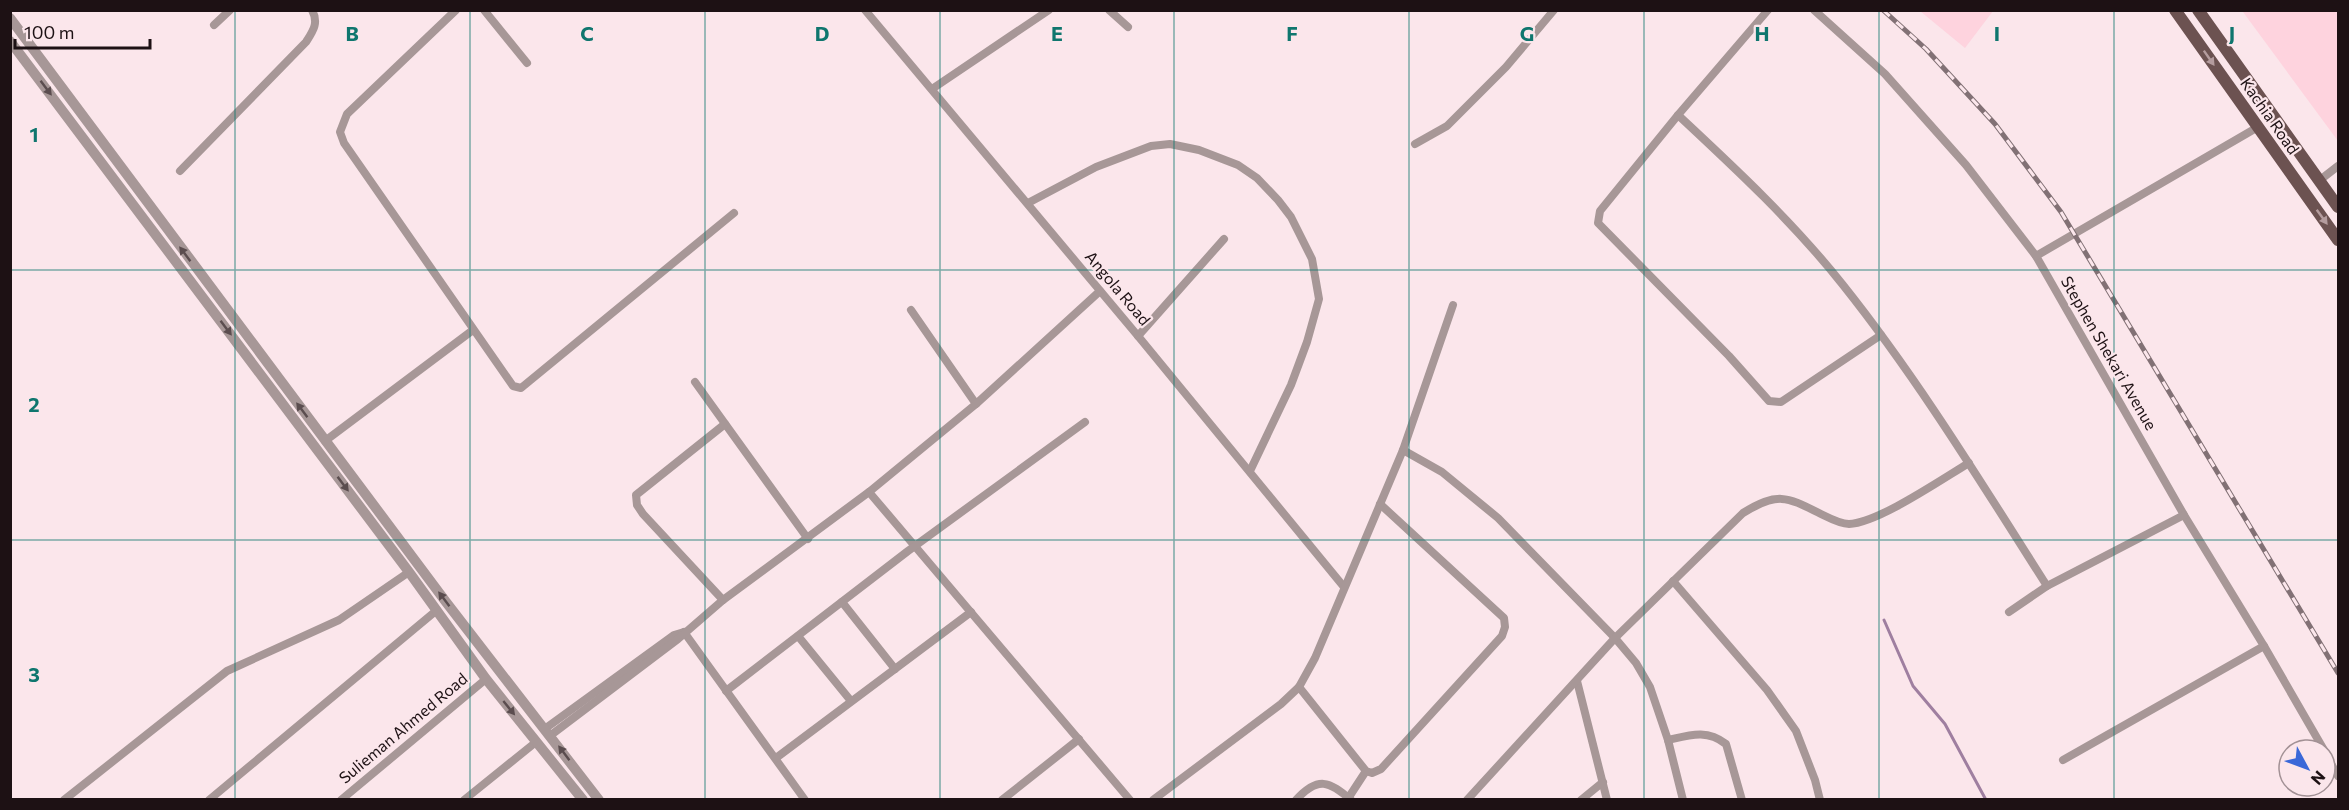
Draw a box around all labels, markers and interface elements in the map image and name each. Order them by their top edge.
scale bar [15,12,150,50]
text: 100 m [24,21,74,43]
text: B [345,21,359,45]
text: C [580,21,594,45]
text: D [815,21,829,45]
text: E [1051,21,1063,45]
text: F [1286,21,1298,45]
text: G [1520,21,1534,45]
text: H [1755,21,1770,45]
text: I [1994,21,2000,45]
text: J [2229,21,2235,45]
one-way arrow [2203,50,2215,66]
street label: Kachia Road [2237,74,2304,158]
one-way arrow [39,80,51,95]
text: 1 [29,122,39,146]
one-way arrow [2316,208,2328,224]
one-way arrow [179,246,191,261]
street label: Angola Road [1082,247,1155,329]
street label: Stephen Shekari Avenue [2058,273,2161,433]
one-way arrow [219,320,231,335]
text: 2 [28,392,40,416]
one-way arrow [296,402,308,417]
one-way arrow [337,475,349,491]
one-way arrow [438,591,450,607]
text: 3 [28,662,40,686]
street label: Sulieman Ahmed Road [335,668,471,787]
one-way arrow [502,700,515,716]
north arrow [2277,738,2337,798]
one-way arrow [559,745,571,760]
text: N [2308,767,2330,789]

